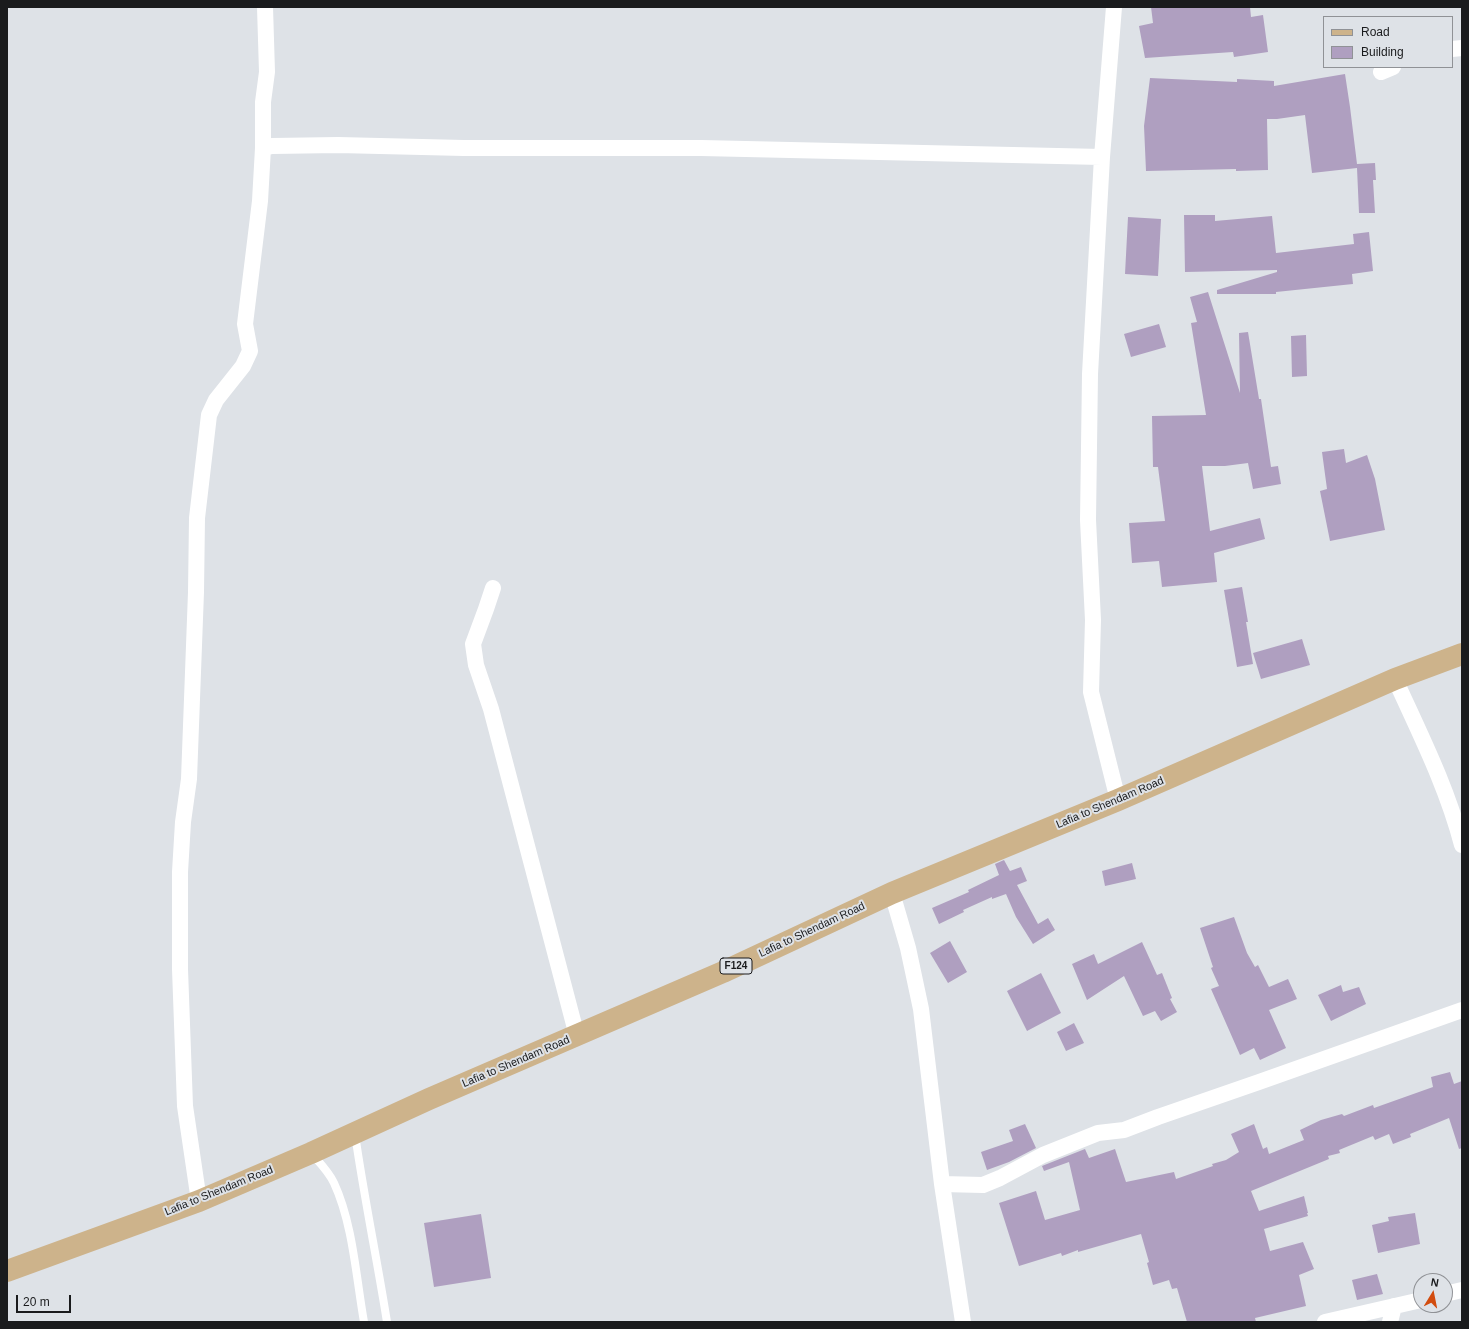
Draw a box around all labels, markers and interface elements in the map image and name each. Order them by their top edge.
legend [1323,16,1453,68]
text: Road [1361,25,1390,39]
text: Building [1361,45,1404,59]
street label: Lafia to Shendam Road [1054,774,1166,832]
street label: Lafia to Shendam Road [757,900,867,960]
road number: F124 [720,958,752,974]
street label: Lafia to Shendam Road [460,1033,572,1091]
street label: Lafia to Shendam Road [163,1163,275,1219]
north arrow [1413,1273,1453,1313]
text: N [1430,1276,1440,1289]
scale bar [18,1287,73,1313]
text: 20 m [23,1295,50,1309]

